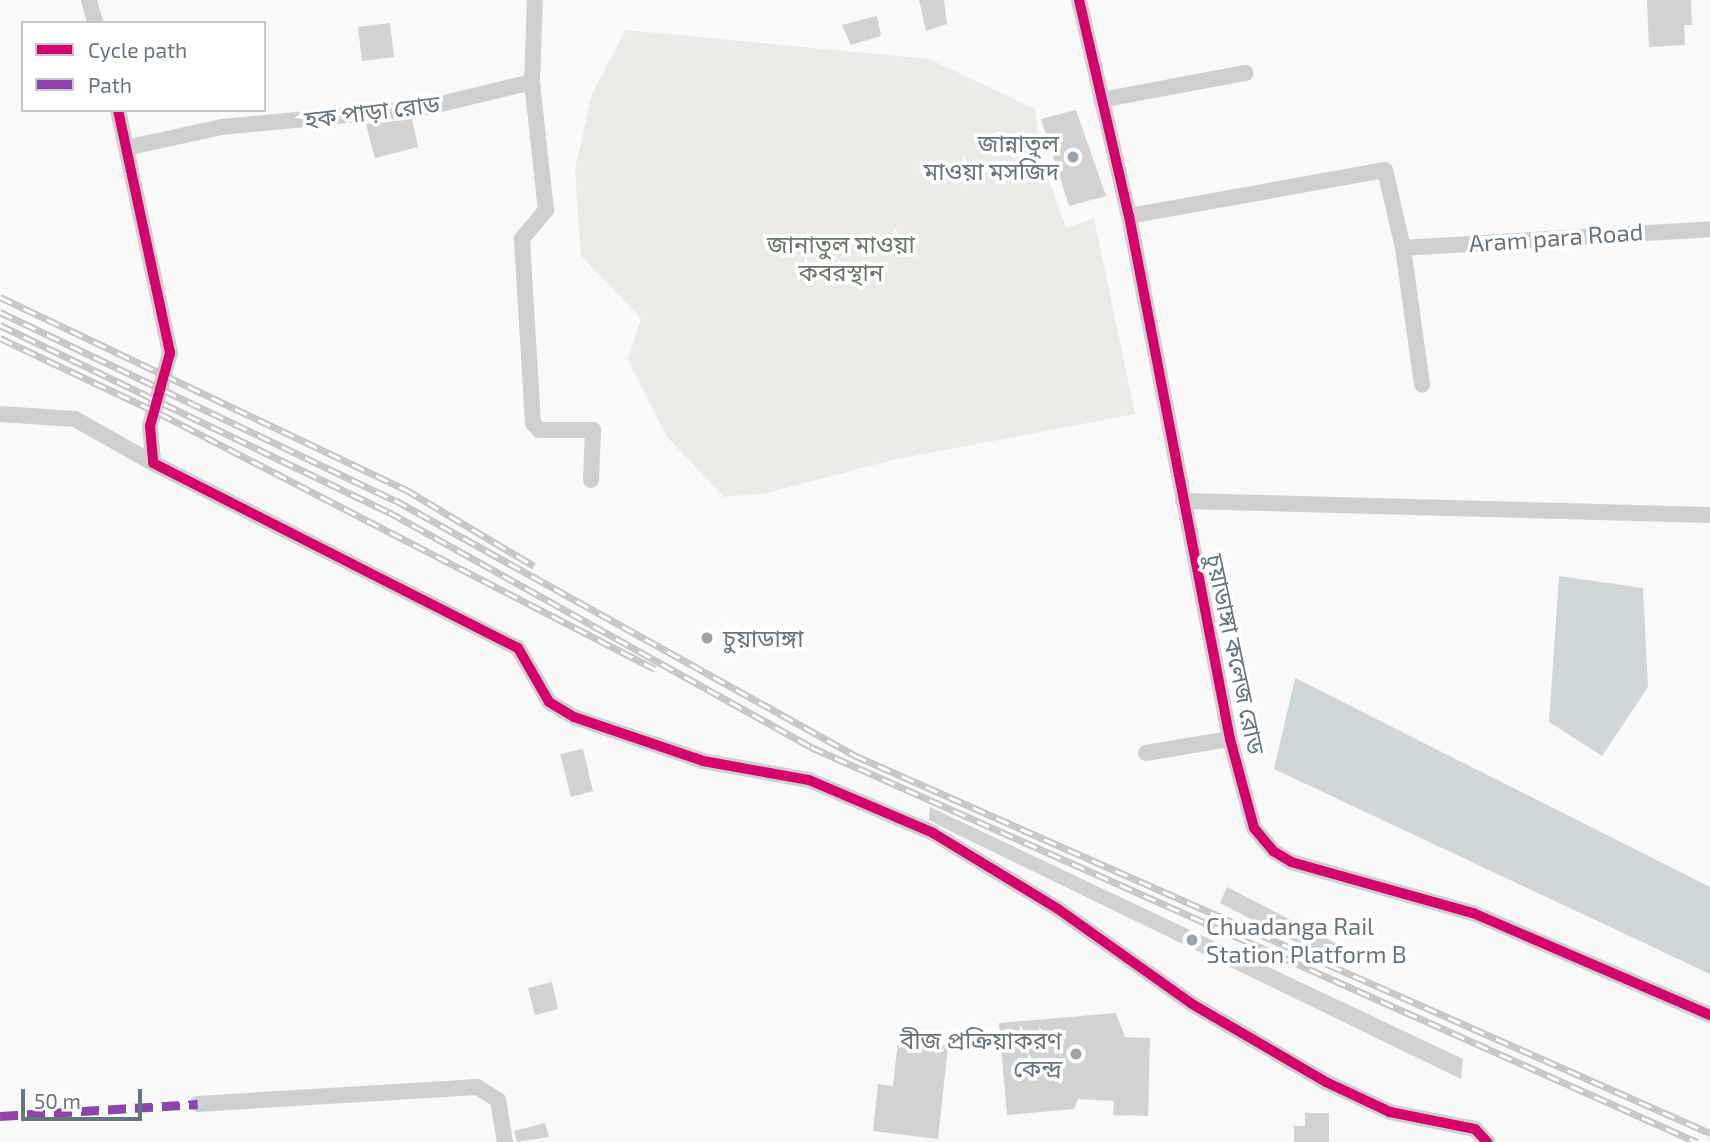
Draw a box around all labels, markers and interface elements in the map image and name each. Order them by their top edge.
legend [21,21,266,112]
text: Cycle path [88,37,187,62]
text: Path [88,72,132,97]
street label: হক পাড়া রোড [303,88,441,134]
place label: জান্নাতুল মাওয়া মসজিদ [923,129,1059,185]
marker: জান্নাতুল মাওয়া মসজিদ [1065,149,1081,165]
street label: Aram para Road [1468,217,1644,257]
park label: জানাতুল মাওয়া কবরস্থান [767,230,915,286]
street label: চুয়াডাঙ্গা কলেজ রোড [1201,551,1271,757]
place label: চুয়াডাঙ্গা [723,624,804,652]
marker: চুয়াডাঙ্গা [697,628,717,648]
place label: Chuadanga Rail Station Platform B [1206,912,1407,968]
marker: Chuadanga Rail Station Platform B [1184,932,1200,948]
place label: বীজ প্রক্রিয়াকরণ কেন্দ্র [900,1026,1062,1082]
marker: বীজ প্রক্রিয়াকরণ কেন্দ্র [1068,1046,1084,1062]
scale bar [24,1076,145,1120]
text: 50 m [34,1088,81,1113]

